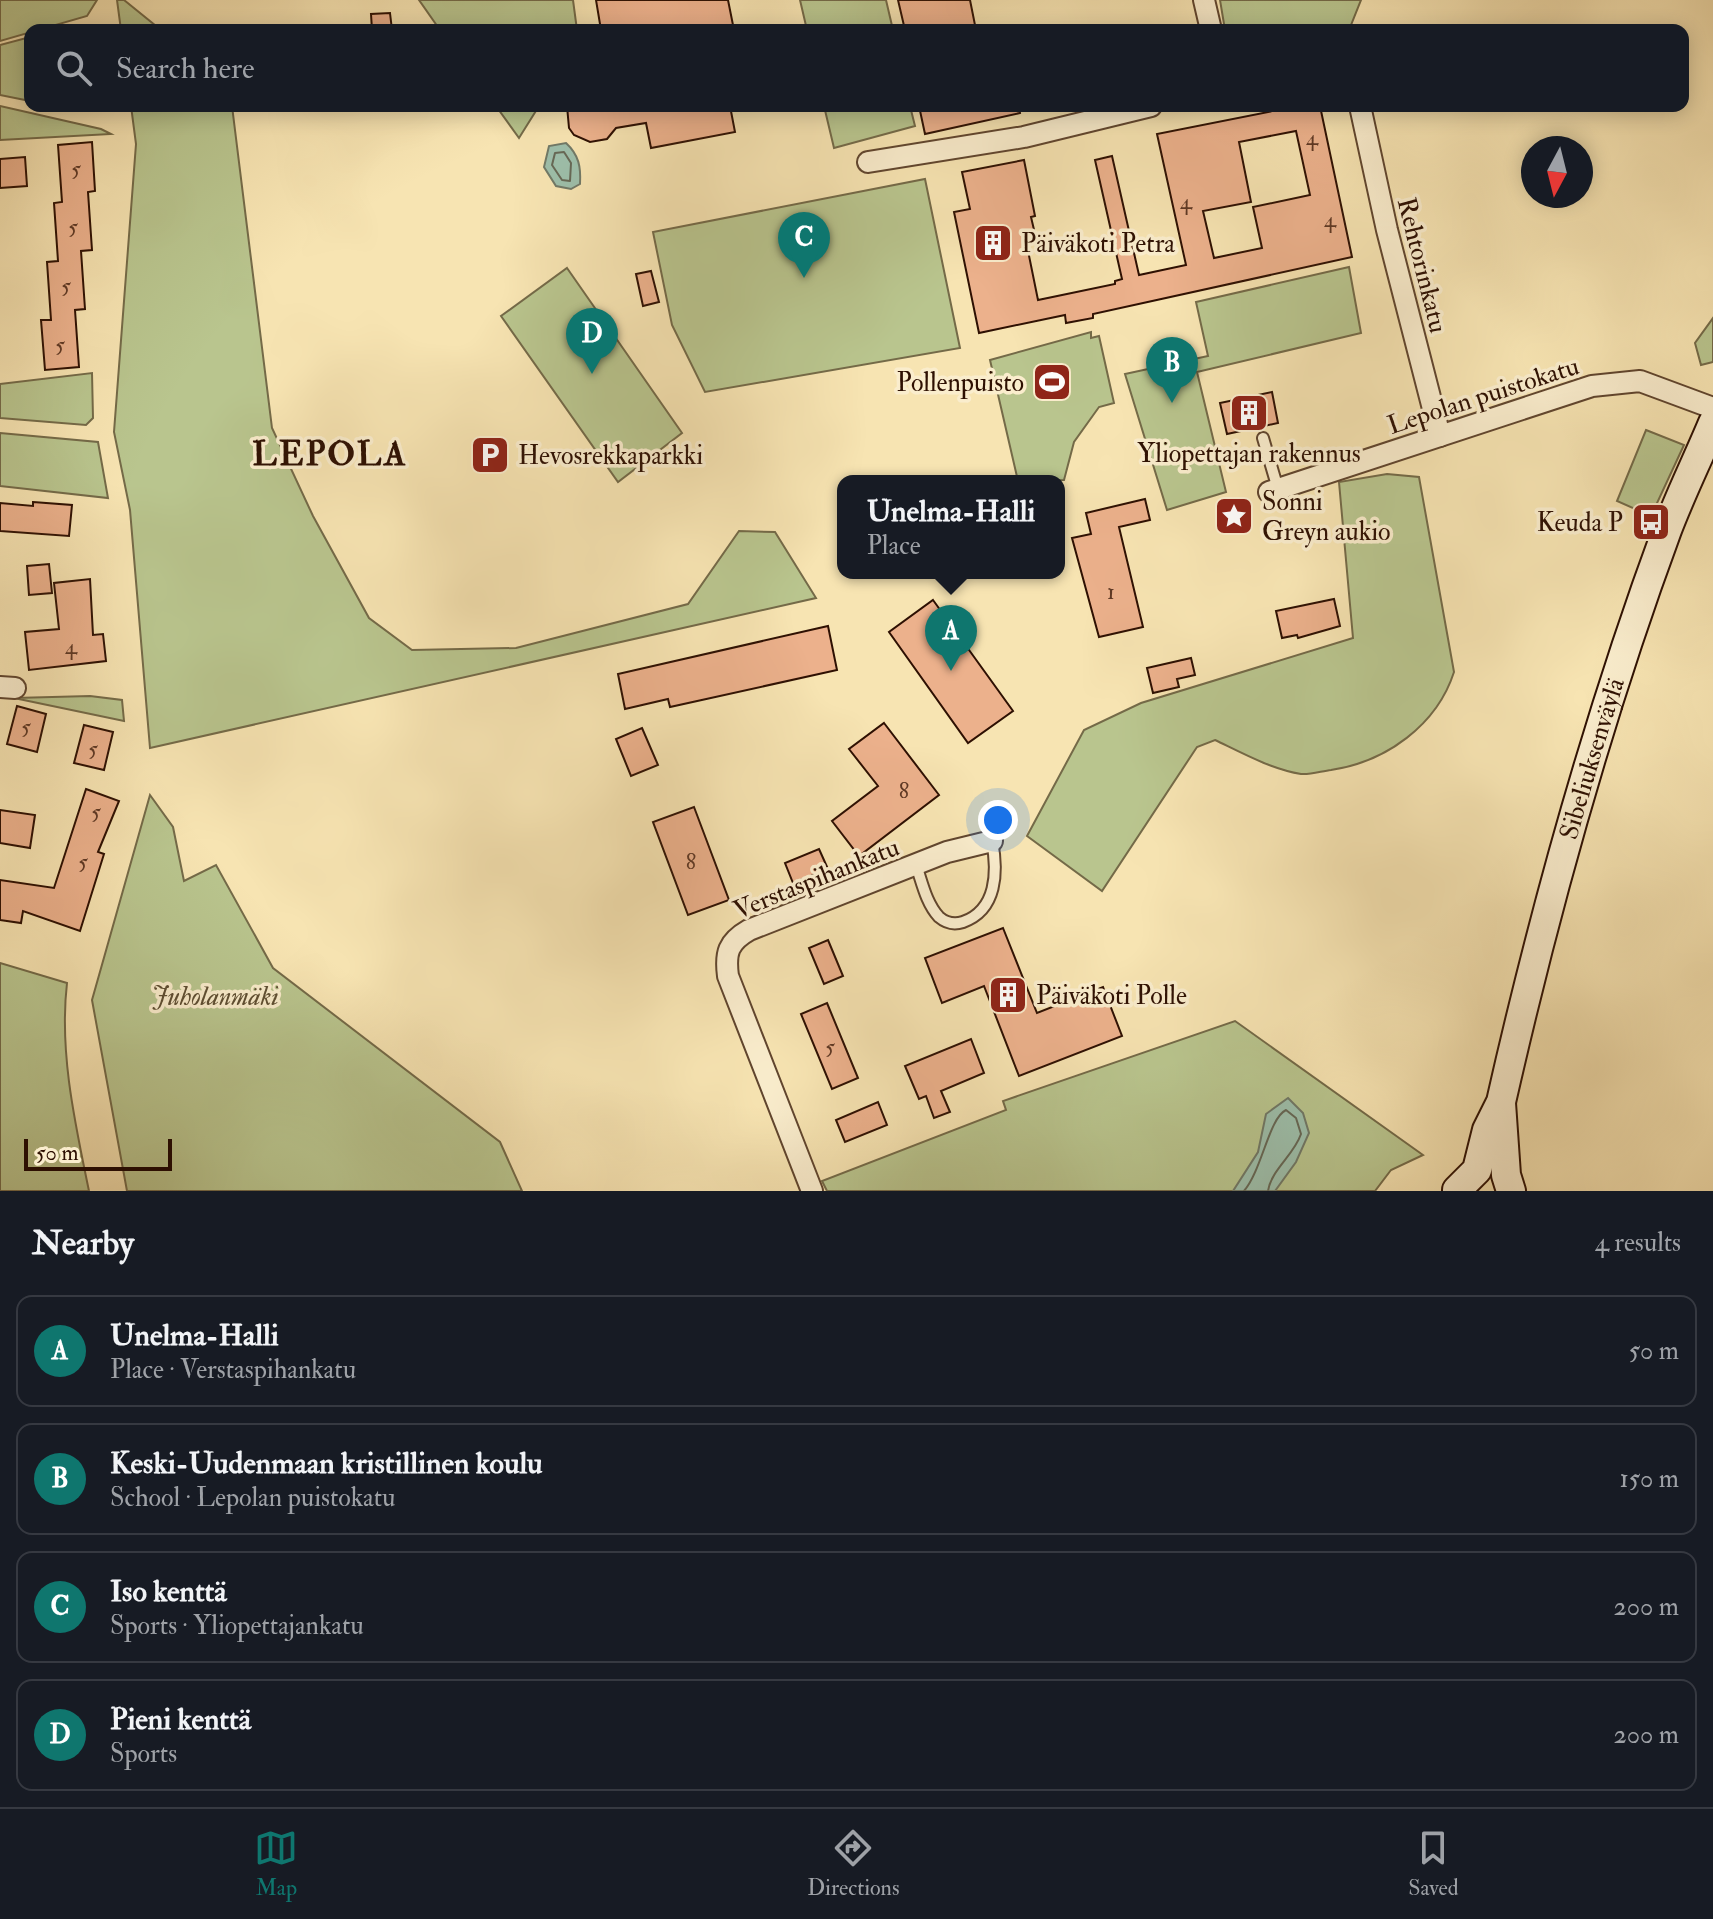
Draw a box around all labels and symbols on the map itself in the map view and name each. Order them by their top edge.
house number: 4 [1306,124,1319,152]
north arrow [1521,136,1593,208]
house number: 5 [71,155,81,183]
house number: 4 [1180,188,1193,216]
street label: Rehtorinkatu [1390,194,1454,336]
house number: 4 [1324,206,1337,234]
pin: C [778,212,830,278]
house number: 5 [68,213,78,241]
building icon: Päiväkoti Petra [972,222,1014,264]
place label: Päiväkoti Petra [1021,228,1175,260]
house number: 5 [61,272,71,300]
pin: D [566,308,618,374]
house number: 5 [55,331,65,359]
pin: B [1146,337,1198,403]
street label: Lepolan puistokatu [1384,350,1583,443]
sports icon: Pollenpuisto [1031,361,1073,403]
place label: Pollenpuisto [897,367,1024,400]
building icon: Yliopettajan rakennus [1228,392,1270,434]
district label: LEPOLA [252,433,408,476]
parking icon: Hevosrekkaparkki [469,434,511,476]
place label: Yliopettajan rakennus [1137,438,1361,471]
place label: Hevosrekkaparkki [518,440,703,473]
place label: Sonni Greyn aukio [1262,486,1391,548]
place icon: Sonni Greyn aukio [1213,495,1255,537]
bus stop icon: Keuda P [1630,501,1672,543]
place label: Keuda P [1537,507,1623,539]
house number: 1 [1107,578,1115,606]
pin: A [925,605,977,671]
house number: 4 [65,633,78,661]
street label: Sibeliuksenväylä [1553,674,1632,843]
house number: 5 [21,713,31,741]
house number: 5 [88,735,98,763]
house number: 8 [899,777,909,805]
house number: 5 [91,798,101,826]
your location [978,800,1018,840]
street label: Verstaspihankatu [729,831,904,928]
house number: 5 [78,848,88,876]
house number: 8 [686,848,696,876]
building icon: Päiväkoti Polle [987,974,1029,1016]
place label: Päiväkoti Polle [1036,980,1187,1012]
park label: Juholanmäki [152,981,278,1013]
house number: 5 [825,1033,835,1061]
scale bar [24,1135,172,1171]

